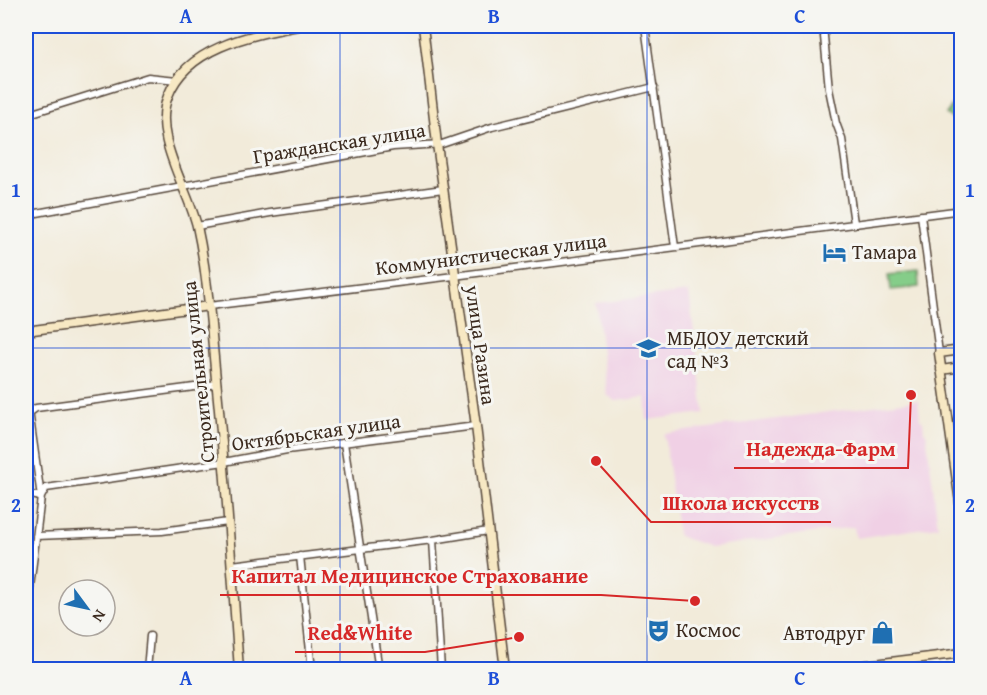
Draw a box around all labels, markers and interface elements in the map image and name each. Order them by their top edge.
text: A [180,1,193,30]
text: B [488,1,500,30]
text: C [794,1,806,30]
street label: Гражданская улица [251,114,428,170]
text: 1 [11,175,21,204]
text: 1 [965,175,975,204]
street label: Коммунистическая улица [374,225,609,282]
place label: Тамара [852,237,917,266]
hotel icon: Тамара [821,239,847,265]
street label: Строительная улица [173,279,221,464]
street label: улица Разина [459,282,504,407]
place label: МБДОУ детский сад №3 [667,323,809,375]
school or university icon: МБДОУ детский сад №3 [636,336,662,362]
street label: Октябрьская улица [230,405,403,458]
callout: Надежда-Фарм [734,429,908,468]
text: Надежда-Фарм [746,433,896,464]
callout: Школа искусств [651,483,831,522]
text: Школа искусств [663,487,819,518]
text: 2 [11,490,21,519]
text: 2 [965,490,975,519]
callout: Капитал Медицинское Страхование [220,556,601,595]
text: Капитал Медицинское Страхование [232,560,588,591]
north arrow [57,578,117,638]
text: N [86,605,113,627]
callout: Red&White [295,613,425,652]
place label: Космос [676,615,741,644]
text: Red&White [307,617,413,648]
theatre icon: Космос [645,617,671,643]
place label: Автодруг [783,618,866,647]
shop icon: Автодруг [870,620,896,646]
text: A [180,663,193,692]
text: B [488,663,500,692]
text: C [794,663,806,692]

